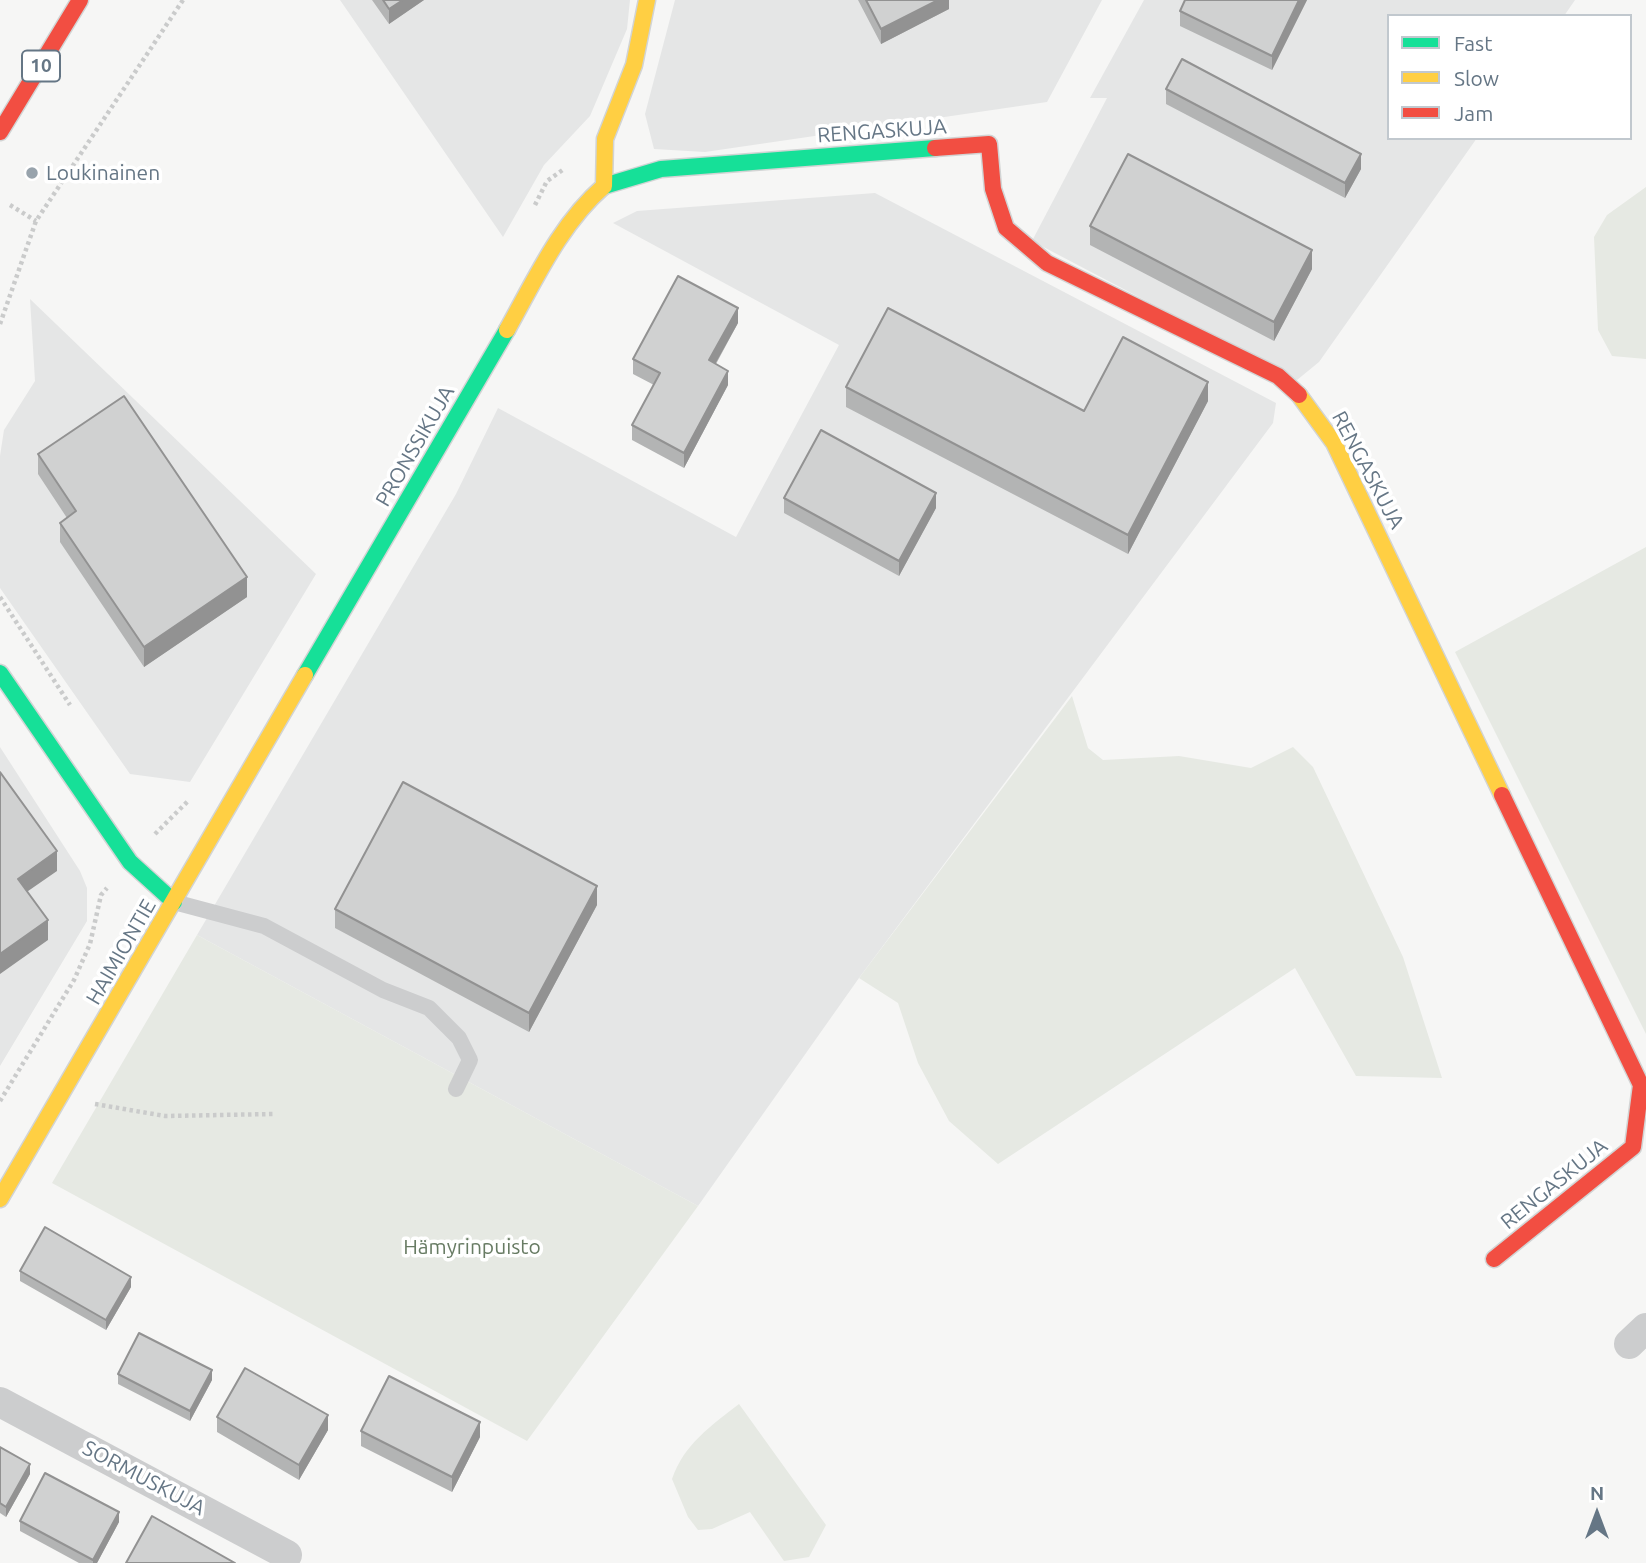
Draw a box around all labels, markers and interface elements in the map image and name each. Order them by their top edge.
legend [1387,14,1632,140]
text: Fast [1454,31,1492,55]
road number: 10 [22,50,60,82]
text: Slow [1454,66,1499,90]
text: Jam [1454,101,1493,125]
street label: RENGASKUJA [816,114,948,148]
place label: Loukinainen [46,160,160,186]
marker: Loukinainen [24,165,40,181]
street label: PRONSSIKUJA [370,381,460,511]
street label: RENGASKUJA [1326,407,1410,533]
street label: HAIMIONTIE [81,895,161,1009]
street label: RENGASKUJA [1496,1133,1612,1235]
park label: Hämyrinpuisto [403,1234,541,1260]
street label: SORMUSKUJA [78,1435,210,1521]
north arrow [1562,1479,1632,1549]
text: N [1590,1482,1604,1504]

